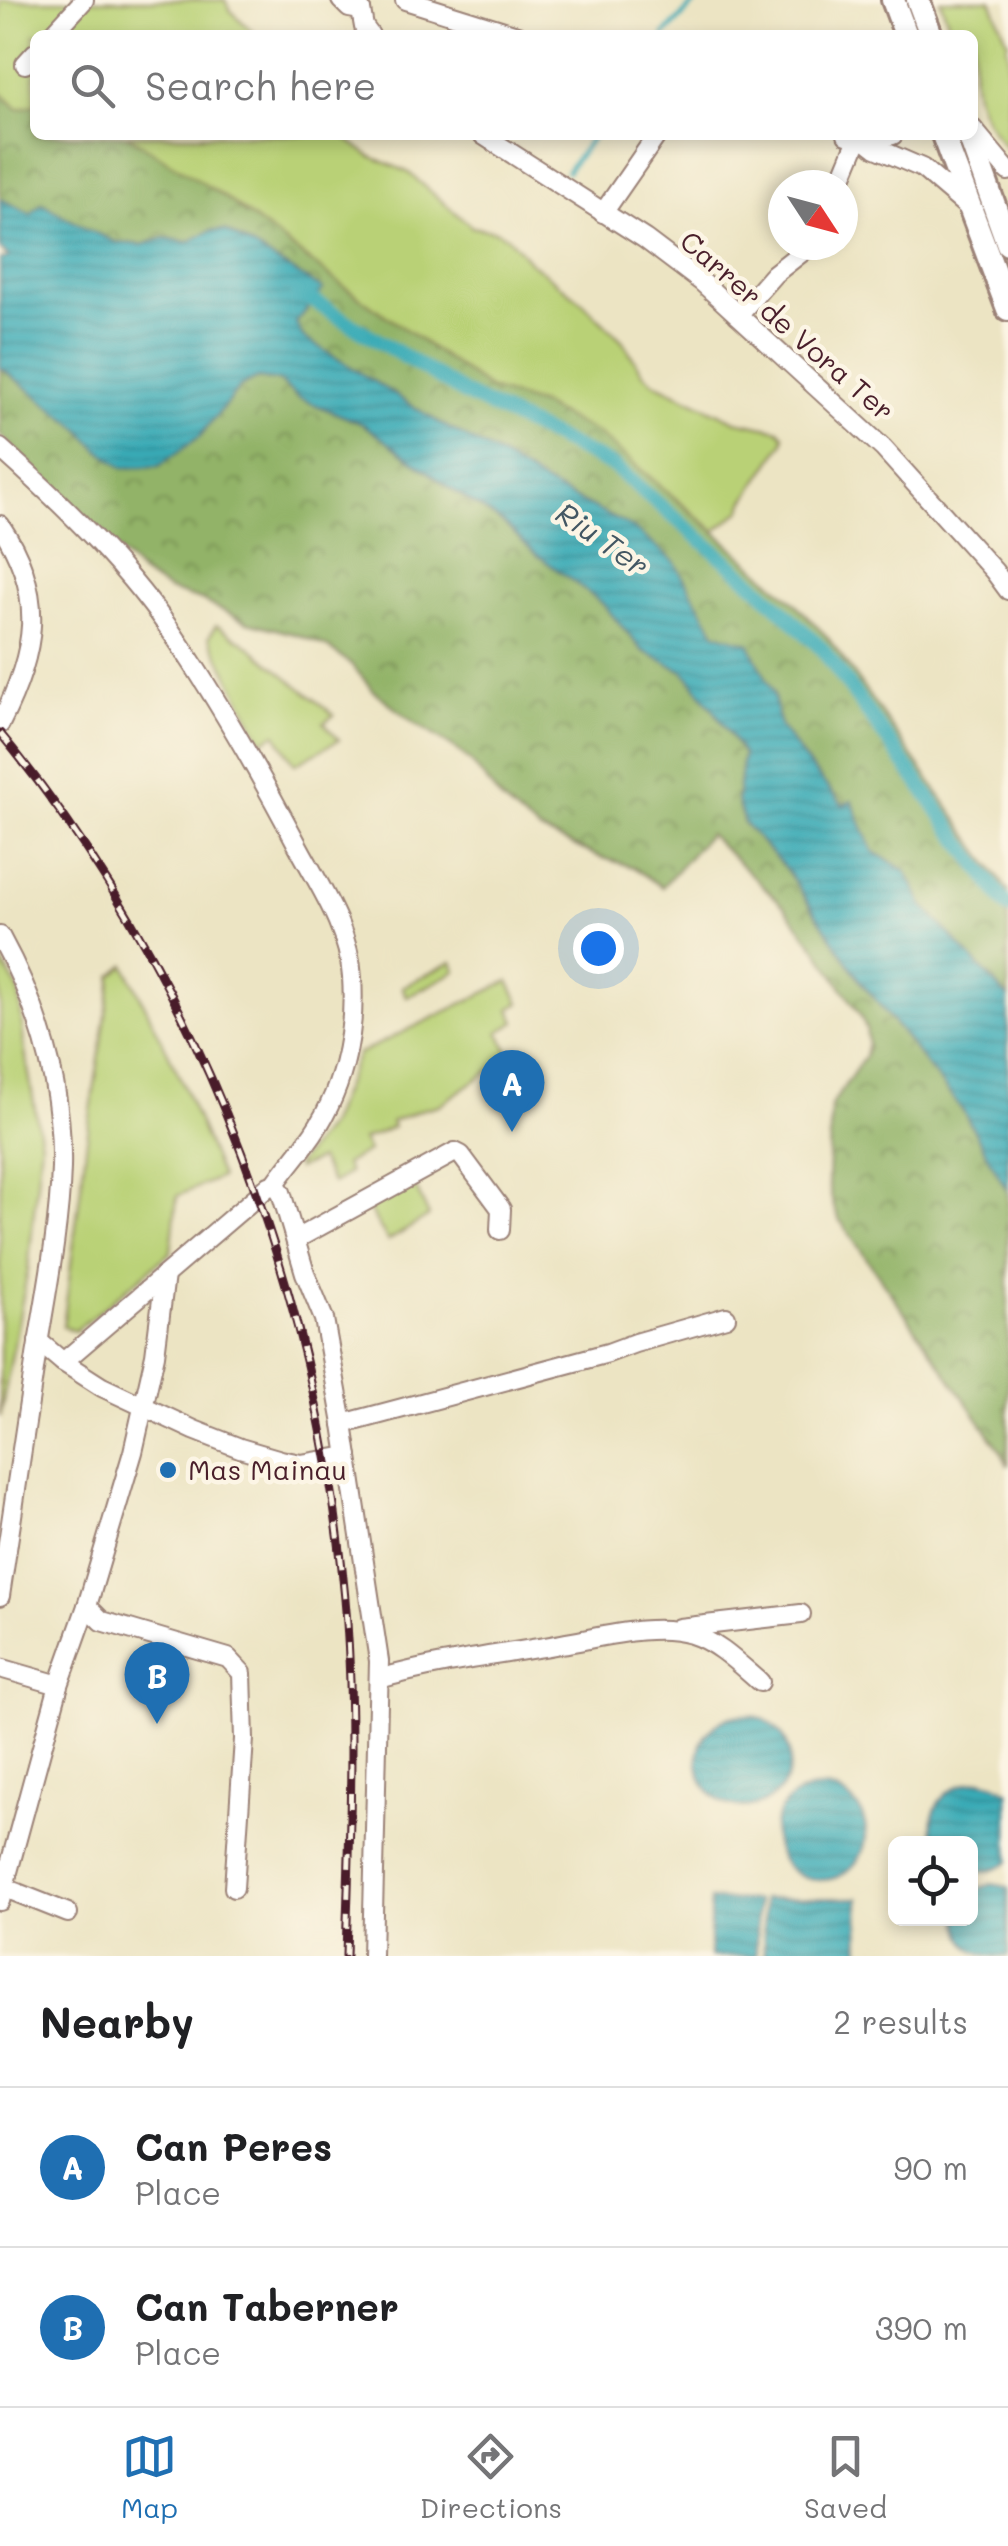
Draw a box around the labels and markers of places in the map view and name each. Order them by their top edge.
pin: A [480,1050,544,1132]
place label: Mas Mainau [188,1451,347,1487]
marker: Mas Mainau [157,1459,179,1481]
pin: B [124,1642,190,1724]

